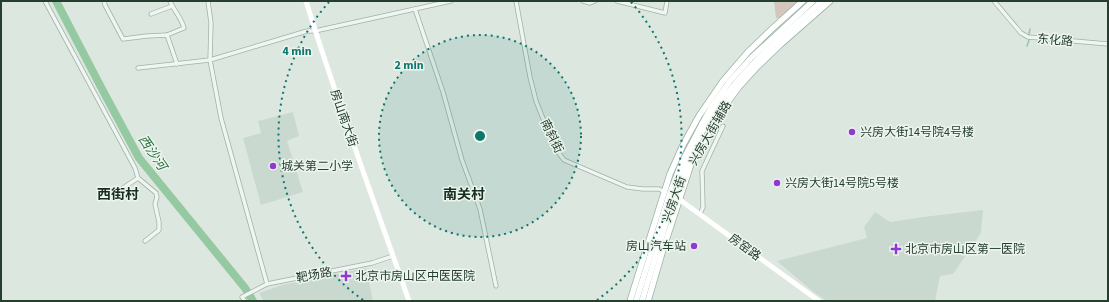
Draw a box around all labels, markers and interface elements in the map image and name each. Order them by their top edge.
street label: 东化路 [1036,30,1074,51]
text: 4 min [282,43,312,60]
text: 2 min [394,57,424,74]
street label: 房山南大街 [326,87,361,149]
street label: 兴房大街辅路 [685,98,736,169]
street label: 南斜街 [536,116,567,156]
place label: 兴房大街14号院4号楼 [860,124,974,141]
marker: 兴房大街14号院4号楼 [847,127,857,137]
centre of rings [473,129,487,143]
water label: 西沙河 [134,131,172,176]
place label: 城关第二小学 [281,158,353,175]
marker: 城关第二小学 [268,161,278,171]
street label: 兴房大街 [659,174,690,225]
place label: 兴房大街14号院5号楼 [785,175,899,192]
marker: 兴房大街14号院5号楼 [772,178,782,188]
district label: 西街村 [97,185,139,205]
district label: 南关村 [443,185,485,205]
street label: 房窑路 [725,230,764,265]
place label: 房山汽车站 [626,238,686,255]
marker: 房山汽车站 [689,241,699,251]
place label: 北京市房山区第一医院 [905,241,1025,258]
marker: 北京市房山区第一医院 [890,243,902,255]
street label: 靶场路 [295,264,333,287]
place label: 北京市房山区中医医院 [355,268,475,285]
marker: 北京市房山区中医医院 [340,270,352,282]

